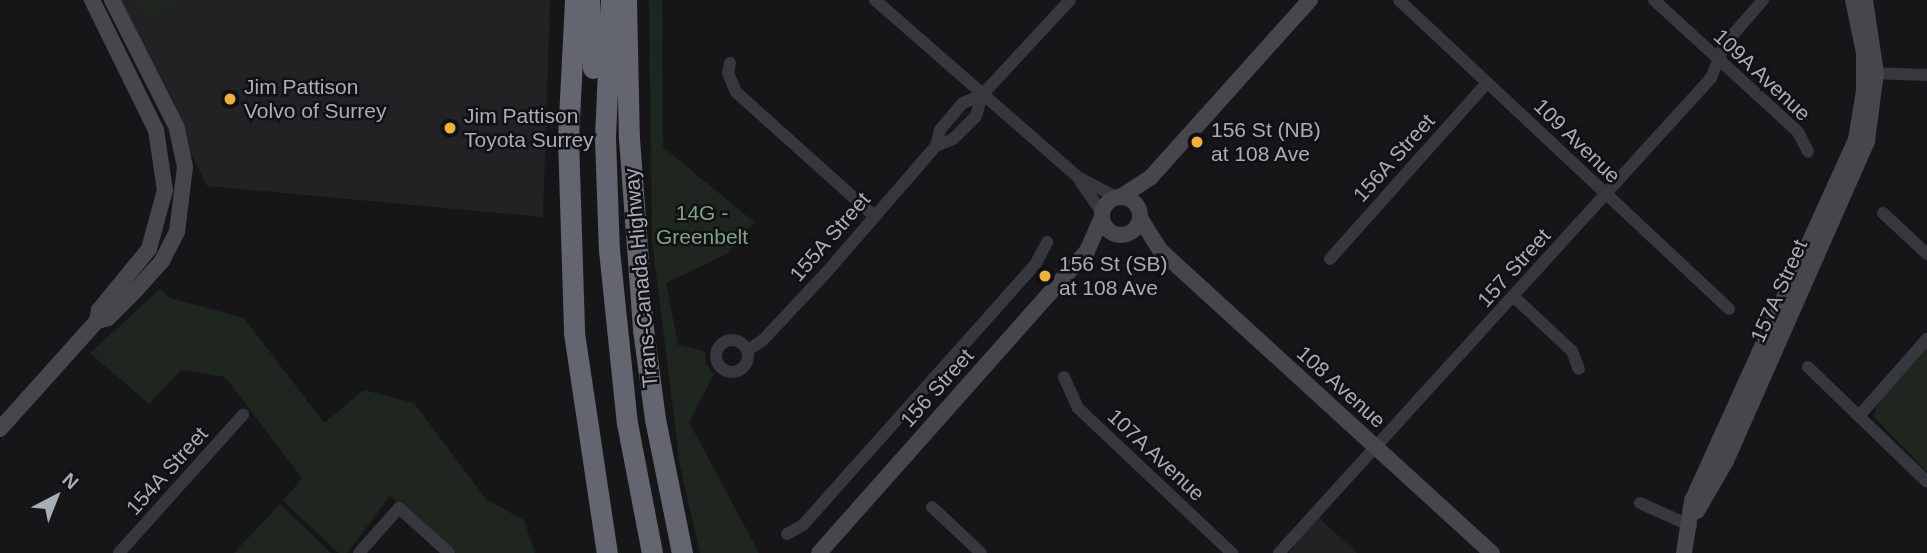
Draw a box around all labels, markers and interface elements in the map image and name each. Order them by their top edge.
street label: 109A Avenue [1707,23,1817,127]
place label: Jim Pattison Volvo of Surrey [244,74,386,124]
marker: Jim Pattison Volvo of Surrey [222,91,238,107]
street label: 109 Avenue [1528,93,1626,189]
place label: Jim Pattison Toyota Surrey [464,103,594,153]
street label: 156A Street [1348,108,1440,208]
place label: 156 St (NB) at 108 Ave [1211,117,1321,167]
marker: Jim Pattison Toyota Surrey [442,120,458,136]
marker: 156 St (NB) at 108 Ave [1189,134,1205,150]
street label: Trans-Canada Highway [619,167,663,389]
street label: 155A Street [784,187,876,287]
park label: 14G - Greenbelt [656,200,748,250]
street label: 157 Street [1472,224,1556,312]
street label: 157A Street [1745,235,1813,347]
place label: 156 St (SB) at 108 Ave [1059,251,1168,301]
marker: 156 St (SB) at 108 Ave [1037,268,1053,284]
street label: 108 Avenue [1291,340,1391,434]
street label: 156 Street [895,344,979,432]
street label: 107A Avenue [1101,403,1211,507]
street label: 154A Street [121,421,213,521]
north arrow [21,462,91,532]
text: N [58,469,83,493]

